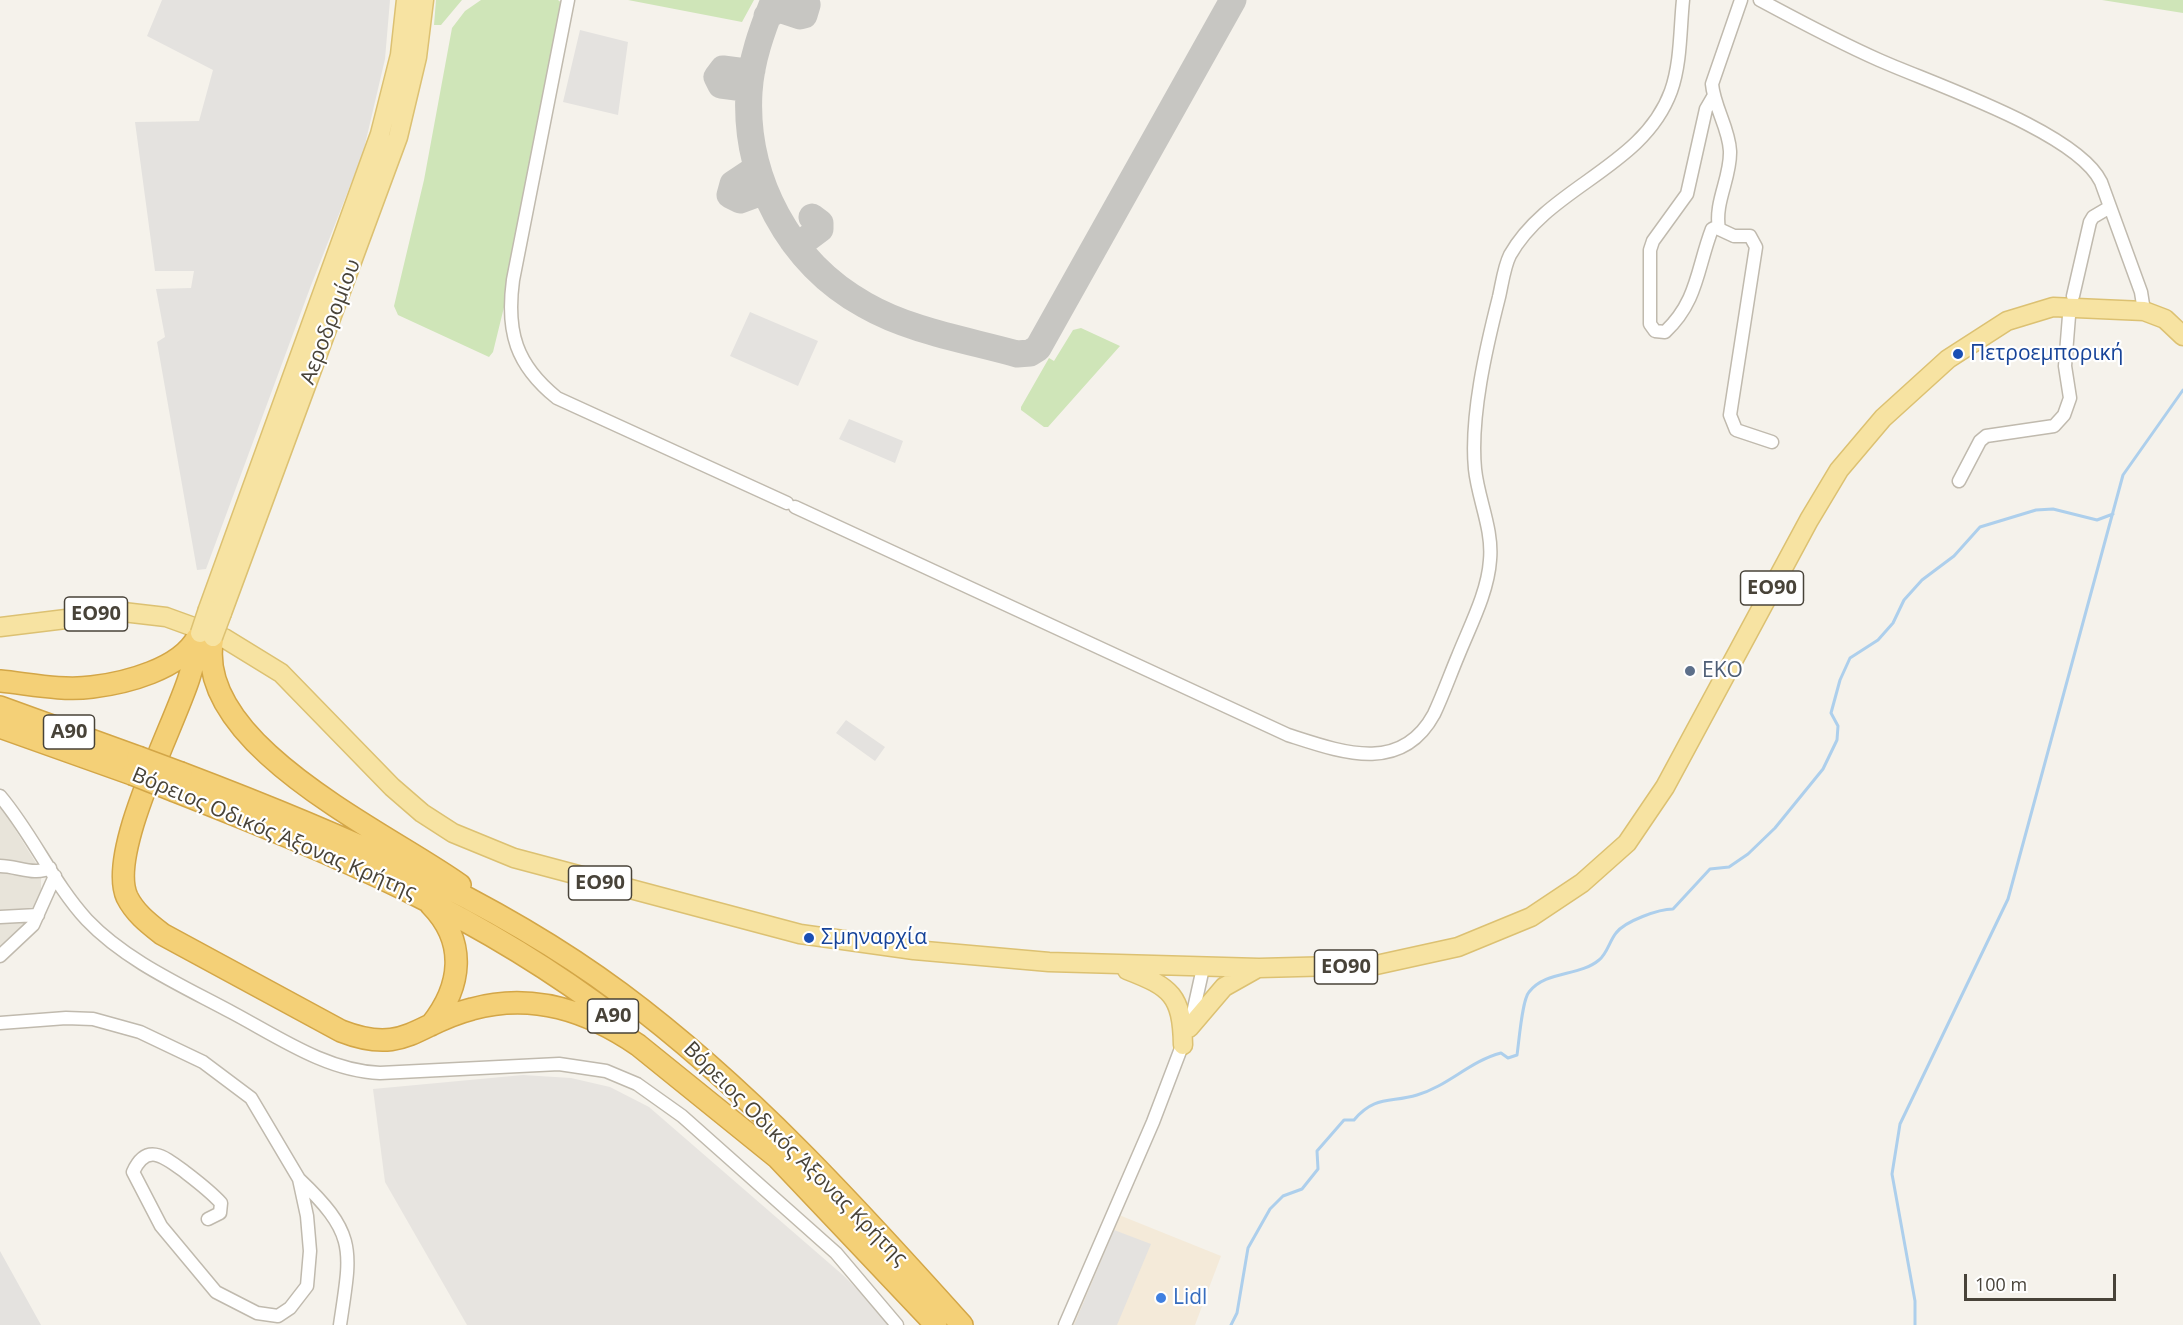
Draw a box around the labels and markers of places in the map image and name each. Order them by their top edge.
place label: Πετροεμπορική [1970,341,2123,367]
marker: Πετροεμπορική [1951,347,1965,361]
place label: EKO [1702,658,1743,684]
marker: EKO [1683,664,1697,678]
place label: Σμηναρχία [821,925,927,951]
marker: Σμηναρχία [802,931,816,945]
place label: Lidl [1173,1285,1207,1311]
marker: Lidl [1154,1291,1168,1305]

